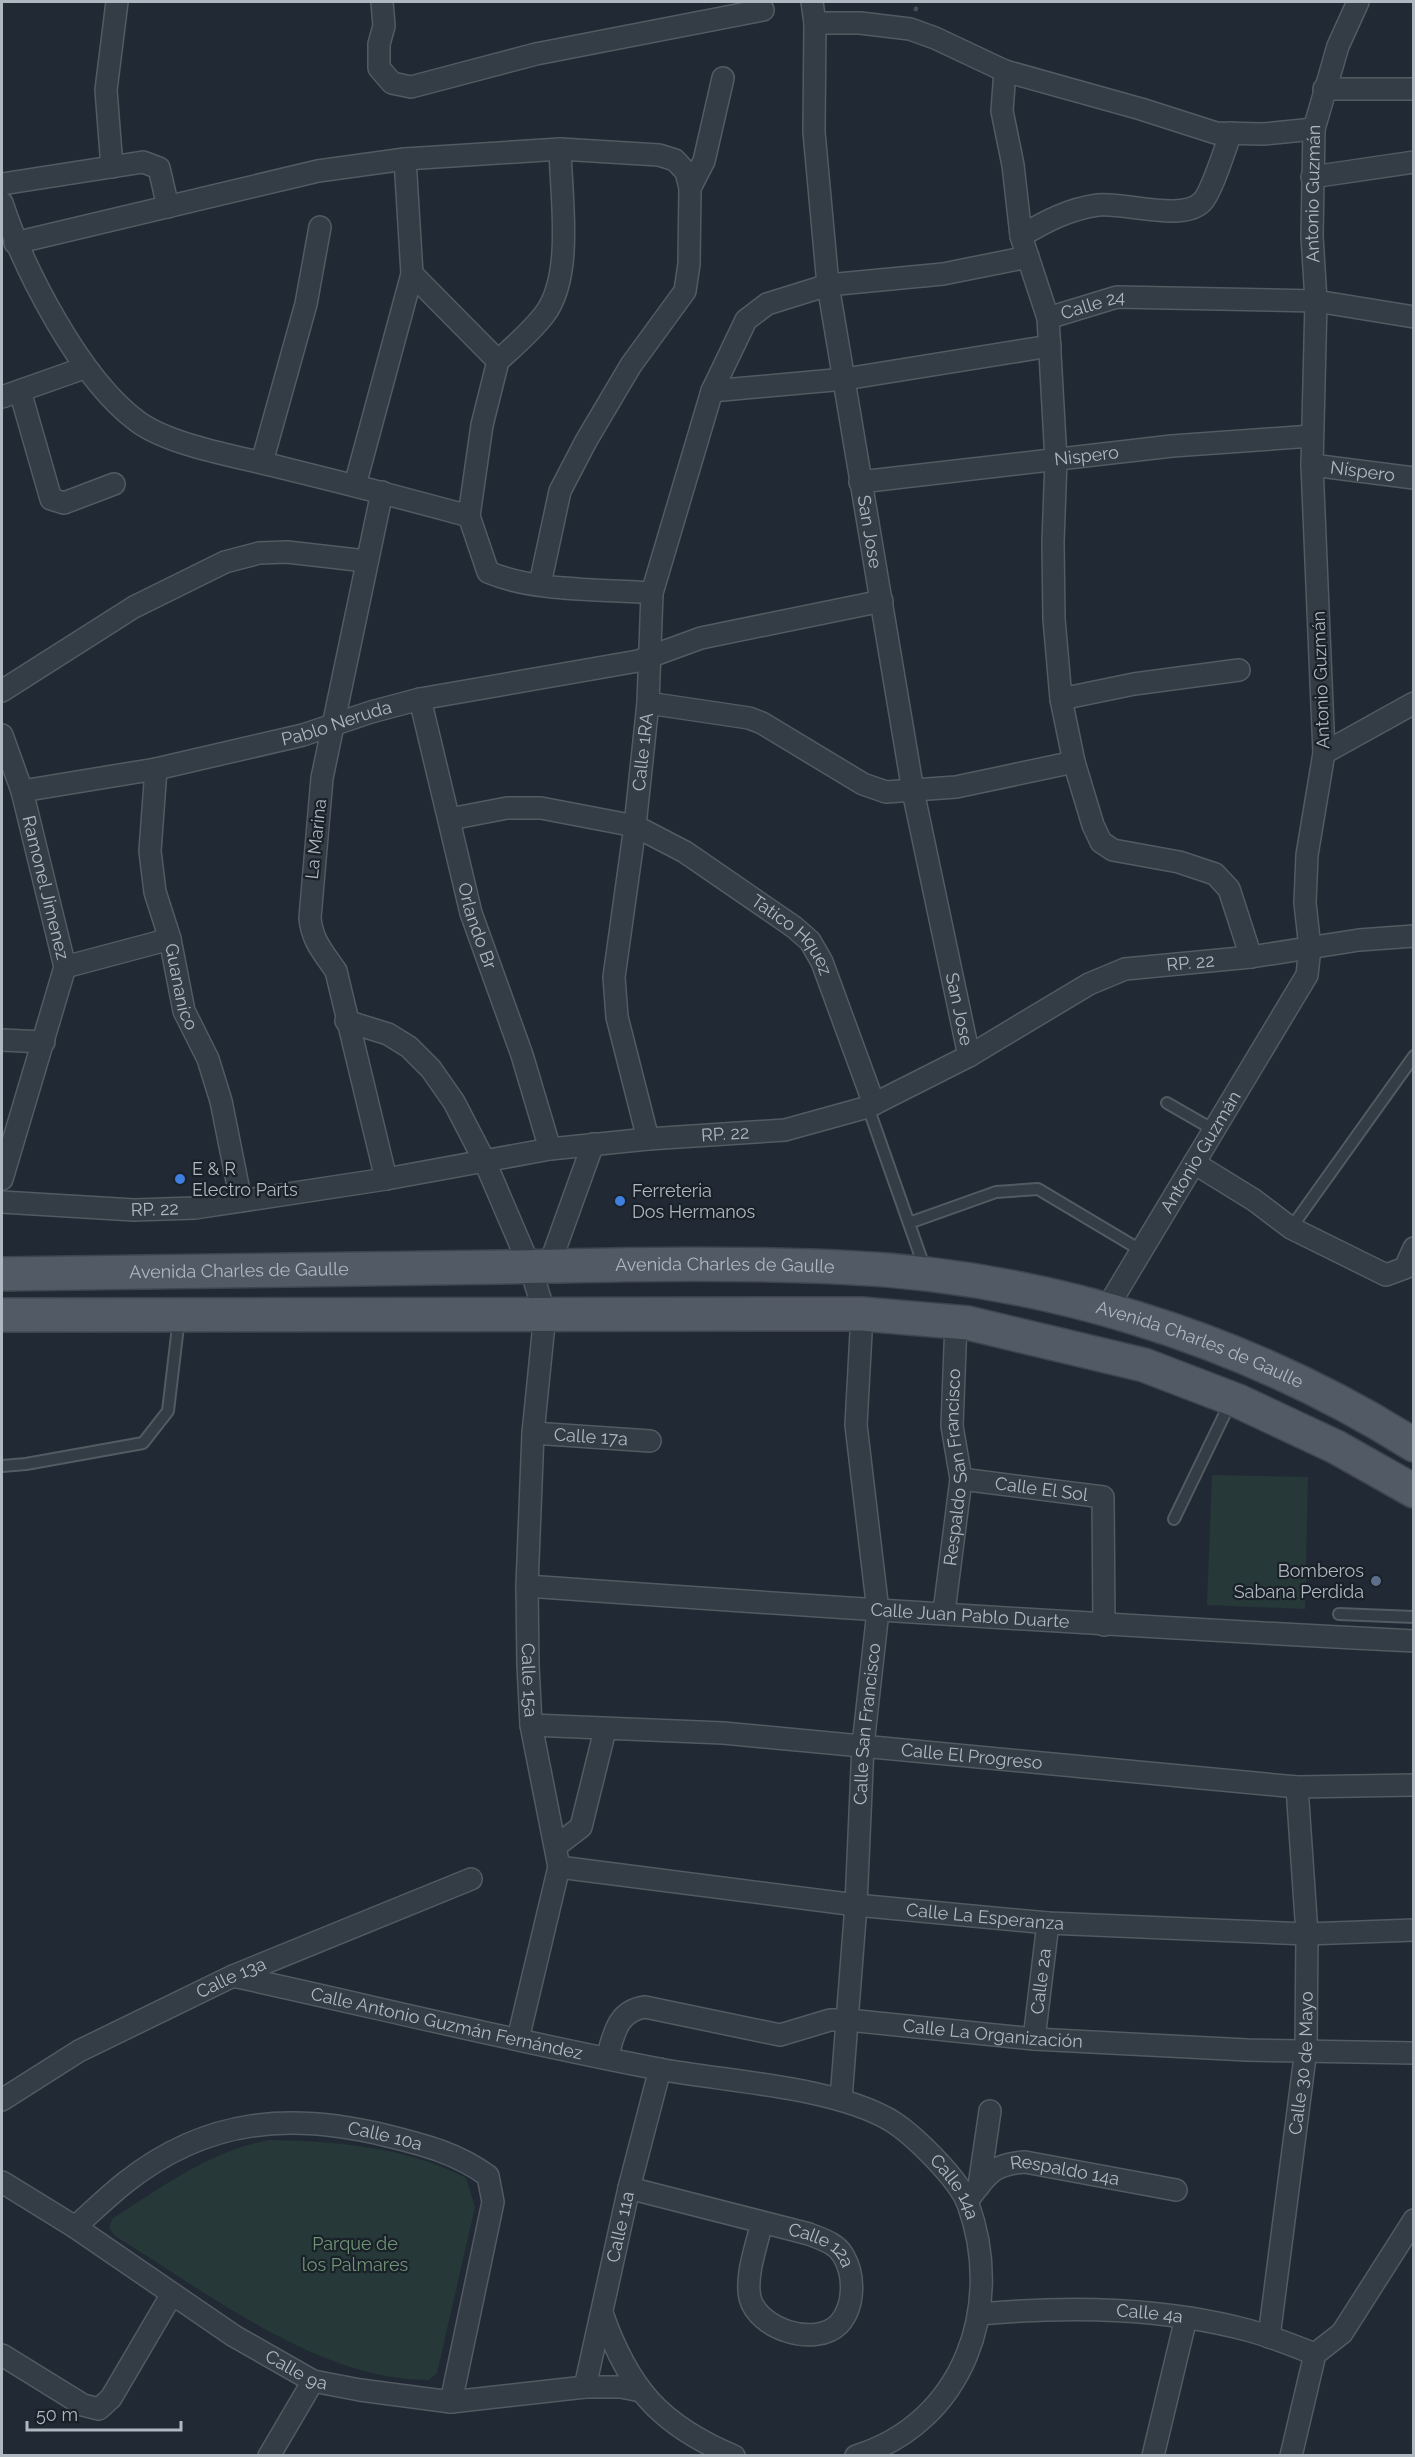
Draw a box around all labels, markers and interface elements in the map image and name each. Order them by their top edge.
street label: Antonio Guzmán [1301,124,1324,263]
street label: Calle 24 [1058,286,1126,324]
street label: Nispero [1053,441,1120,470]
street label: Níspero [1329,456,1396,486]
street label: San Jose [853,493,886,570]
street label: Antonio Guzmán [1308,611,1333,749]
street label: Pablo Neruda [279,696,394,750]
street label: Calle 1RA [628,712,657,792]
street label: La Marina [301,798,330,880]
street label: Ramonel Jimenez [18,813,74,962]
street label: Orlando Br [454,880,502,972]
street label: Tatico Hquez [748,890,837,978]
street label: Guananico [161,942,203,1034]
street label: RP. 22 [1165,950,1215,975]
street label: San Jose [942,971,978,1048]
street label: Antonio Guzmán [1156,1087,1245,1216]
street label: RP. 22 [700,1121,750,1145]
place label: E & R Electro Parts [192,1158,298,1200]
marker: E & R Electro Parts [173,1172,187,1186]
place label: Ferreteria Dos Hermanos [632,1180,755,1222]
marker: Ferreteria Dos Hermanos [613,1194,627,1208]
street label: RP. 22 [130,1198,179,1220]
street label: Avenida Charles de Gaulle [615,1253,836,1277]
street label: Avenida Charles de Gaulle [129,1258,349,1282]
street label: Avenida Charles de Gaulle [1094,1296,1307,1392]
street label: Respaldo San Francisco [939,1368,972,1567]
street label: Calle 17a [553,1423,629,1449]
street label: Calle El Sol [994,1472,1089,1505]
place label: Bomberos Sabana Perdida [1234,1560,1364,1602]
marker: Bomberos Sabana Perdida [1369,1574,1383,1588]
street label: Calle Juan Pablo Duarte [870,1598,1071,1632]
street label: Calle San Francisco [849,1642,884,1805]
street label: Calle 15a [518,1643,542,1718]
street label: Calle El Progreso [900,1739,1044,1773]
street label: Calle La Esperanza [905,1899,1065,1934]
street label: Calle 2a [1026,1947,1055,2016]
street label: Calle 13a [192,1953,269,2002]
street label: Calle Antonio Guzmán Fernández [309,1983,585,2064]
street label: Calle 30 de Mayo [1284,1991,1317,2136]
street label: Calle La Organización [902,2015,1083,2052]
street label: Calle 10a [346,2117,425,2155]
street label: Calle 14a [926,2149,983,2222]
street label: Respaldo 14a [1009,2151,1121,2189]
street label: Calle 11a [602,2189,638,2264]
street label: Calle 12a [786,2218,858,2270]
park label: Parque de los Palmares [302,2233,408,2275]
street label: Calle 4a [1116,2300,1184,2327]
street label: Calle 9a [262,2345,329,2394]
scale bar [27,2394,182,2432]
text: 50 m [36,2404,78,2425]

